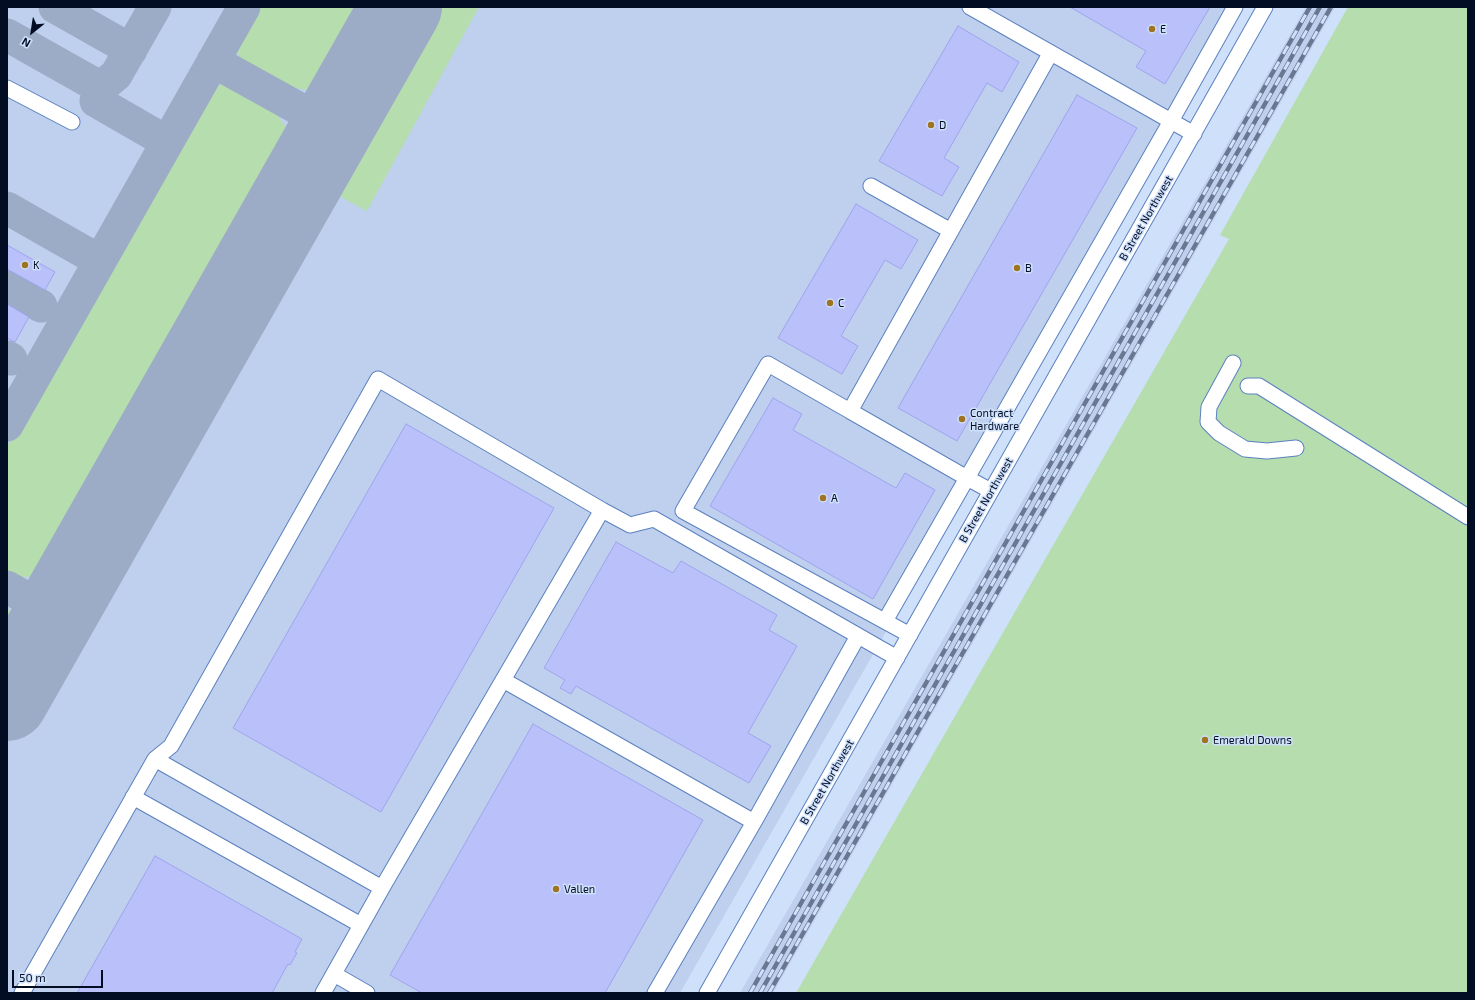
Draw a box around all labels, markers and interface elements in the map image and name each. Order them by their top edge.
north arrow [12,12,52,52]
place label: E [1160,22,1166,36]
marker: E [1147,24,1157,34]
text: N [19,35,32,50]
place label: D [939,118,946,132]
marker: D [926,120,936,130]
street label: B Street Northwest [1116,173,1176,263]
place label: K [33,258,40,272]
marker: K [20,260,30,270]
place label: B [1025,261,1032,275]
marker: B [1012,263,1022,273]
place label: C [838,296,844,310]
marker: C [825,298,835,308]
place label: Contract Hardware [970,406,1019,432]
marker: Contract Hardware [957,414,967,424]
street label: B Street Northwest [956,455,1016,545]
place label: A [831,491,838,505]
marker: A [818,493,828,503]
place label: Emerald Downs [1213,733,1292,747]
marker: Emerald Downs [1200,735,1210,745]
street label: B Street Northwest [797,737,857,827]
place label: Vallen [564,882,595,896]
marker: Vallen [551,884,561,894]
scale bar [14,962,105,988]
text: 50 m [19,970,46,984]

